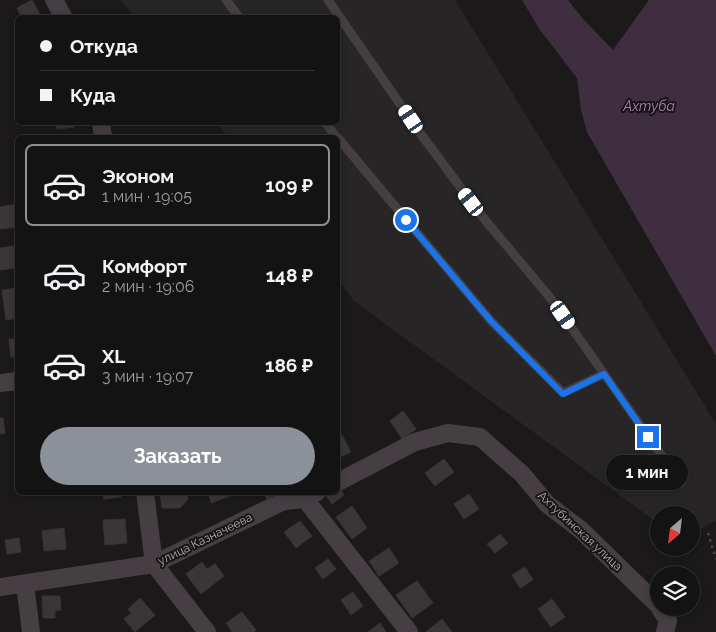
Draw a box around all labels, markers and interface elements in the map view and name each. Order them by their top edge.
text: Откуда [70,35,138,57]
text: Куда [70,84,116,106]
water label: Ахтуба [622,98,675,114]
car [396,102,425,136]
icon: car [42,163,87,208]
text: Эконом [102,165,174,187]
text: 109 ₽ [265,174,313,196]
car [455,186,486,218]
text: 1 мин · 19:05 [102,187,192,206]
route start [395,209,417,231]
icon: car [42,253,87,298]
text: Комфорт [102,255,187,277]
text: 148 ₽ [266,264,313,286]
text: 2 мин · 19:06 [102,277,194,296]
car [548,298,577,332]
icon: car [42,343,87,388]
text: XL [102,345,125,367]
text: 186 ₽ [265,354,313,376]
text: 3 мин · 19:07 [102,367,193,386]
route end [637,426,659,448]
button: Заказать [40,427,315,485]
callout: 1 мин [607,454,689,490]
text: 1 мин [626,463,668,482]
street label: Ахтубинская улица [535,488,625,574]
north arrow [650,506,700,556]
map controls [650,506,700,616]
street label: улица Казначеева [155,510,255,568]
button: layers [650,566,700,616]

